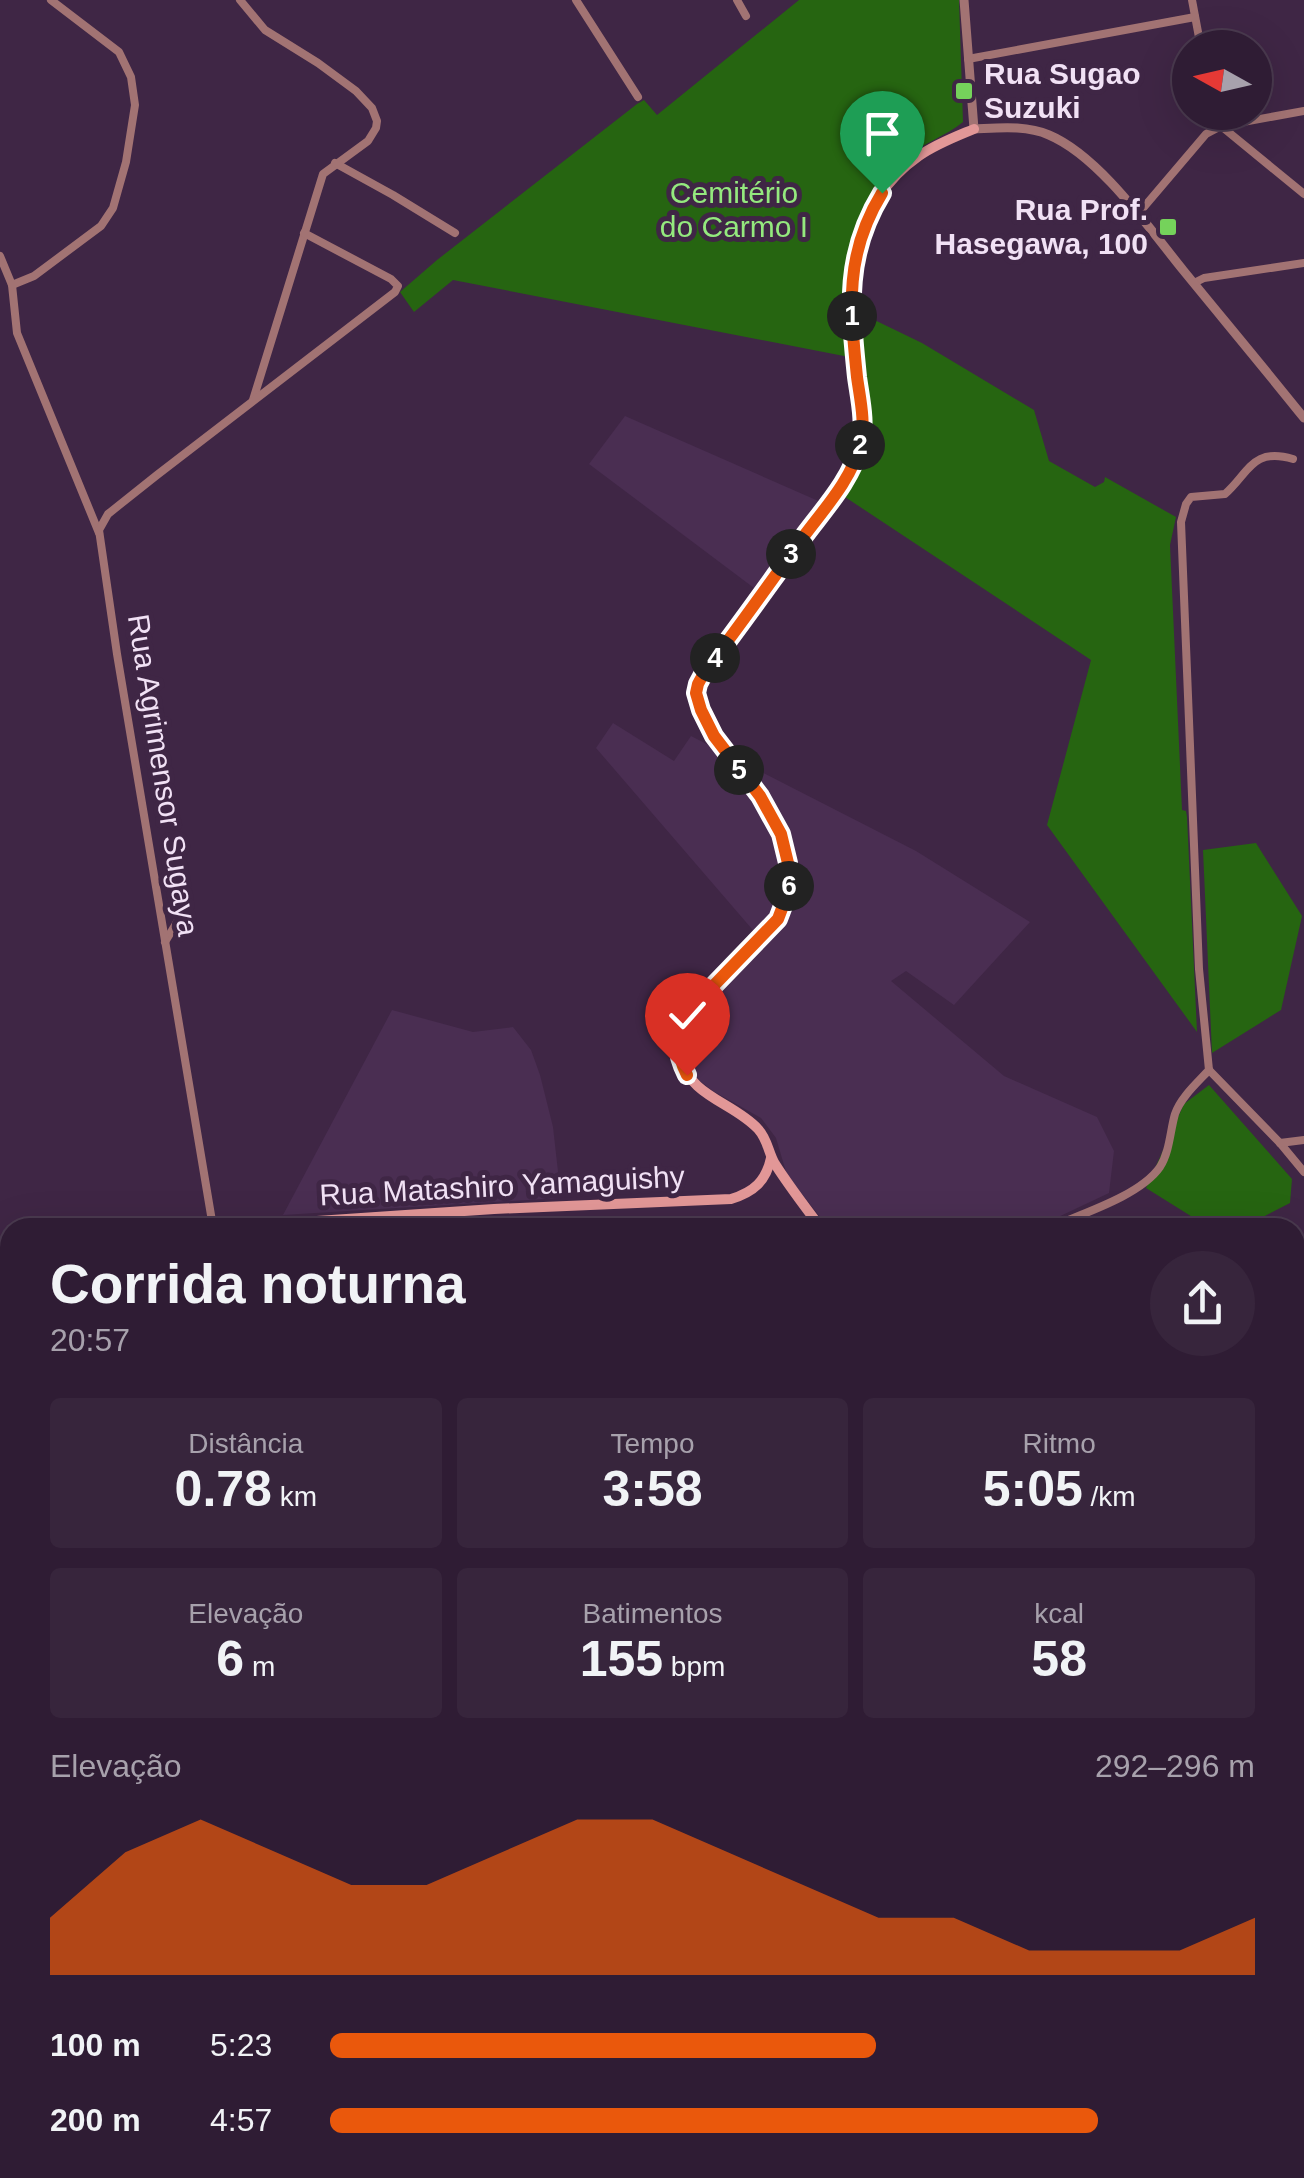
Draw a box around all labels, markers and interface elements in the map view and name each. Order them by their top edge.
north arrow [1172,30,1272,130]
map controls [1172,30,1272,130]
place label: Rua Sugao Suzuki [984,57,1141,124]
marker: Rua Sugao Suzuki [953,80,975,102]
pin [840,91,925,194]
icon: arrive [855,106,910,161]
park label: Cemitério do Carmo I [660,176,808,243]
place label: Rua Prof. Hasegawa, 100 [935,193,1148,260]
marker: Rua Prof. Hasegawa, 100 [1157,216,1179,238]
pin: 1 [827,291,877,341]
text: 1 [844,300,860,331]
pin: 2 [835,420,885,470]
text: 2 [852,429,868,460]
pin: 3 [766,529,816,579]
text: 3 [783,538,799,569]
street label: Rua Agrimensor Sugaya [122,612,205,938]
pin: 4 [690,633,740,683]
text: 4 [707,642,723,673]
pin: 5 [714,745,764,795]
text: 5 [731,754,747,785]
pin: 6 [764,861,814,911]
text: 6 [781,870,797,901]
pin [645,973,730,1076]
icon: check [660,988,715,1043]
street label: Rua Matashiro Yamaguishy [318,1159,685,1212]
button: share [1150,1251,1255,1356]
text: Corrida noturna [50,1253,466,1315]
text: 20:57 [50,1322,130,1358]
text: Distância [188,1428,303,1459]
text: Tempo [610,1428,695,1459]
text: Ritmo [1023,1428,1096,1459]
text: 0.78 [175,1461,272,1517]
text: 3:58 [602,1461,703,1517]
text: 5:05 [983,1461,1083,1517]
text: km [272,1481,317,1512]
text: /km [1083,1481,1136,1512]
text: Elevação [188,1598,303,1629]
text: Batimentos [582,1598,723,1629]
text: kcal [1034,1598,1084,1629]
text: 6 [216,1631,244,1687]
text: 155 [580,1631,663,1687]
text: 58 [1031,1631,1087,1687]
text: m [244,1651,275,1682]
text: bpm [663,1651,725,1682]
text: Elevação [50,1748,182,1784]
text: 292–296 m [1095,1748,1255,1784]
text: 100 m [50,2027,141,2063]
text: 5:23 [210,2027,272,2063]
text: 200 m [50,2102,141,2138]
text: 4:57 [210,2102,272,2138]

